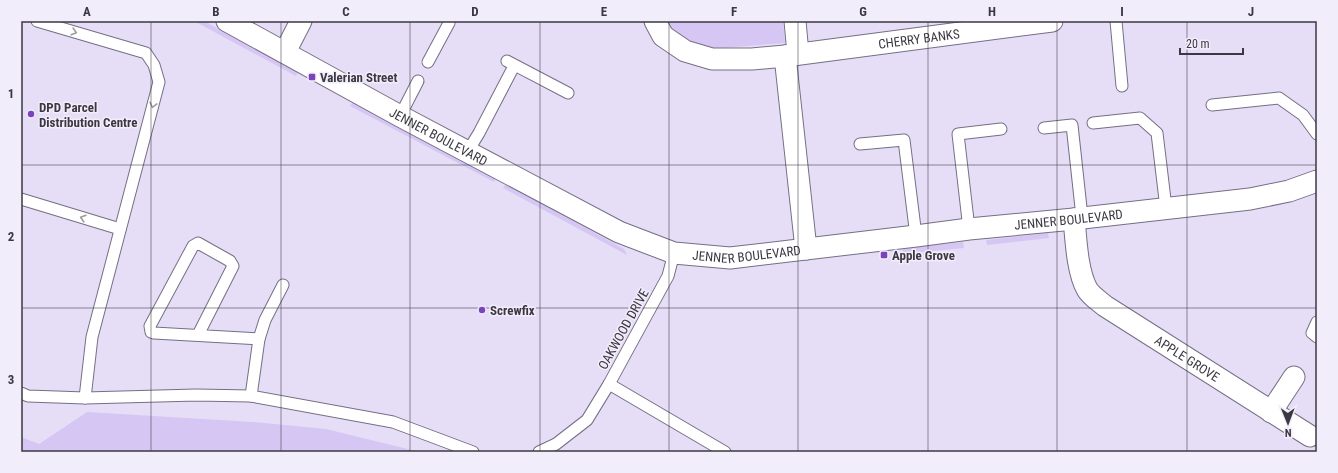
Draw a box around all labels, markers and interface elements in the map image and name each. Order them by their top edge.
text: A [83,4,91,19]
text: B [212,4,220,19]
text: C [342,4,350,19]
text: D [471,4,479,19]
text: E [601,4,608,19]
text: F [731,4,737,19]
text: G [859,4,867,19]
text: H [988,4,996,19]
text: I [1120,4,1124,19]
text: J [1248,4,1254,19]
street label: CHERRY BANKS [877,26,961,52]
one-way arrow [71,27,78,36]
scale bar [1180,30,1243,56]
text: 20 m [1186,37,1210,51]
place label: Valerian Street [320,70,398,85]
marker: Valerian Street [307,72,317,82]
text: 1 [8,86,14,101]
place label: DPD Parcel Distribution Centre [39,100,137,130]
one-way arrow [149,101,157,108]
street label: JENNER BOULEVARD [387,105,490,169]
marker: DPD Parcel Distribution Centre [26,109,36,119]
street label: JENNER BOULEVARD [1014,207,1123,233]
one-way arrow [80,214,87,223]
text: 2 [8,229,15,244]
street label: JENNER BOULEVARD [692,243,802,266]
place label: Apple Grove [892,248,955,263]
marker: Apple Grove [879,250,889,260]
street label: OAKWOOD DRIVE [595,286,652,372]
place label: Screwfix [490,303,535,318]
marker: Screwfix [477,305,487,315]
street label: APPLE GROVE [1152,333,1222,385]
text: 3 [8,372,14,387]
north arrow [1268,403,1308,443]
text: N [1284,426,1292,439]

